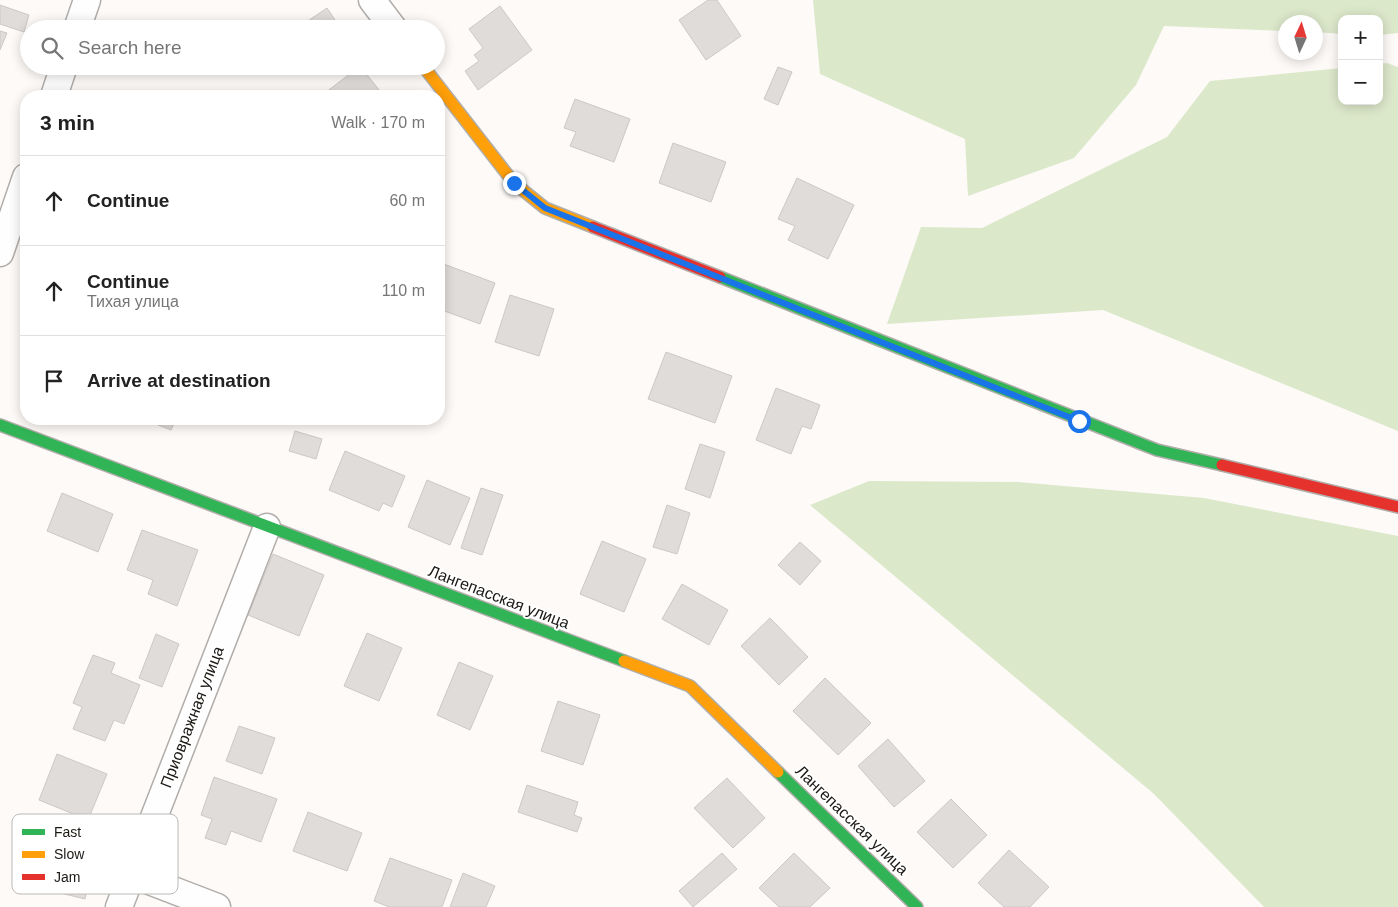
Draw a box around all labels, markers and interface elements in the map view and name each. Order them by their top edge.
north arrow [1278,15,1323,60]
map controls [1338,15,1383,105]
button: + [1338,15,1383,60]
search box [20,20,445,75]
icon: search [38,34,66,62]
text: Search here [78,37,182,58]
button: − [1338,60,1383,105]
text: 3 min [40,111,95,134]
text: Walk · 170 m [331,114,425,131]
route end [503,172,526,195]
icon: ahead [40,187,68,215]
text: Continue [87,190,169,211]
text: 60 m [389,192,425,209]
text: Continue [87,271,169,292]
icon: ahead [40,277,68,305]
text: 110 m [382,282,425,299]
text: Тихая улица [87,293,179,310]
icon: arrive [40,367,68,395]
text: Arrive at destination [87,370,271,391]
route start [1068,410,1091,433]
street label: Лангепасская улица [426,562,572,632]
street label: Приовражная улица [157,644,227,790]
street label: Лангепасская улица [792,762,912,878]
legend [12,814,178,894]
text: Fast [54,824,81,840]
text: Slow [54,846,85,862]
text: Jam [54,869,80,885]

